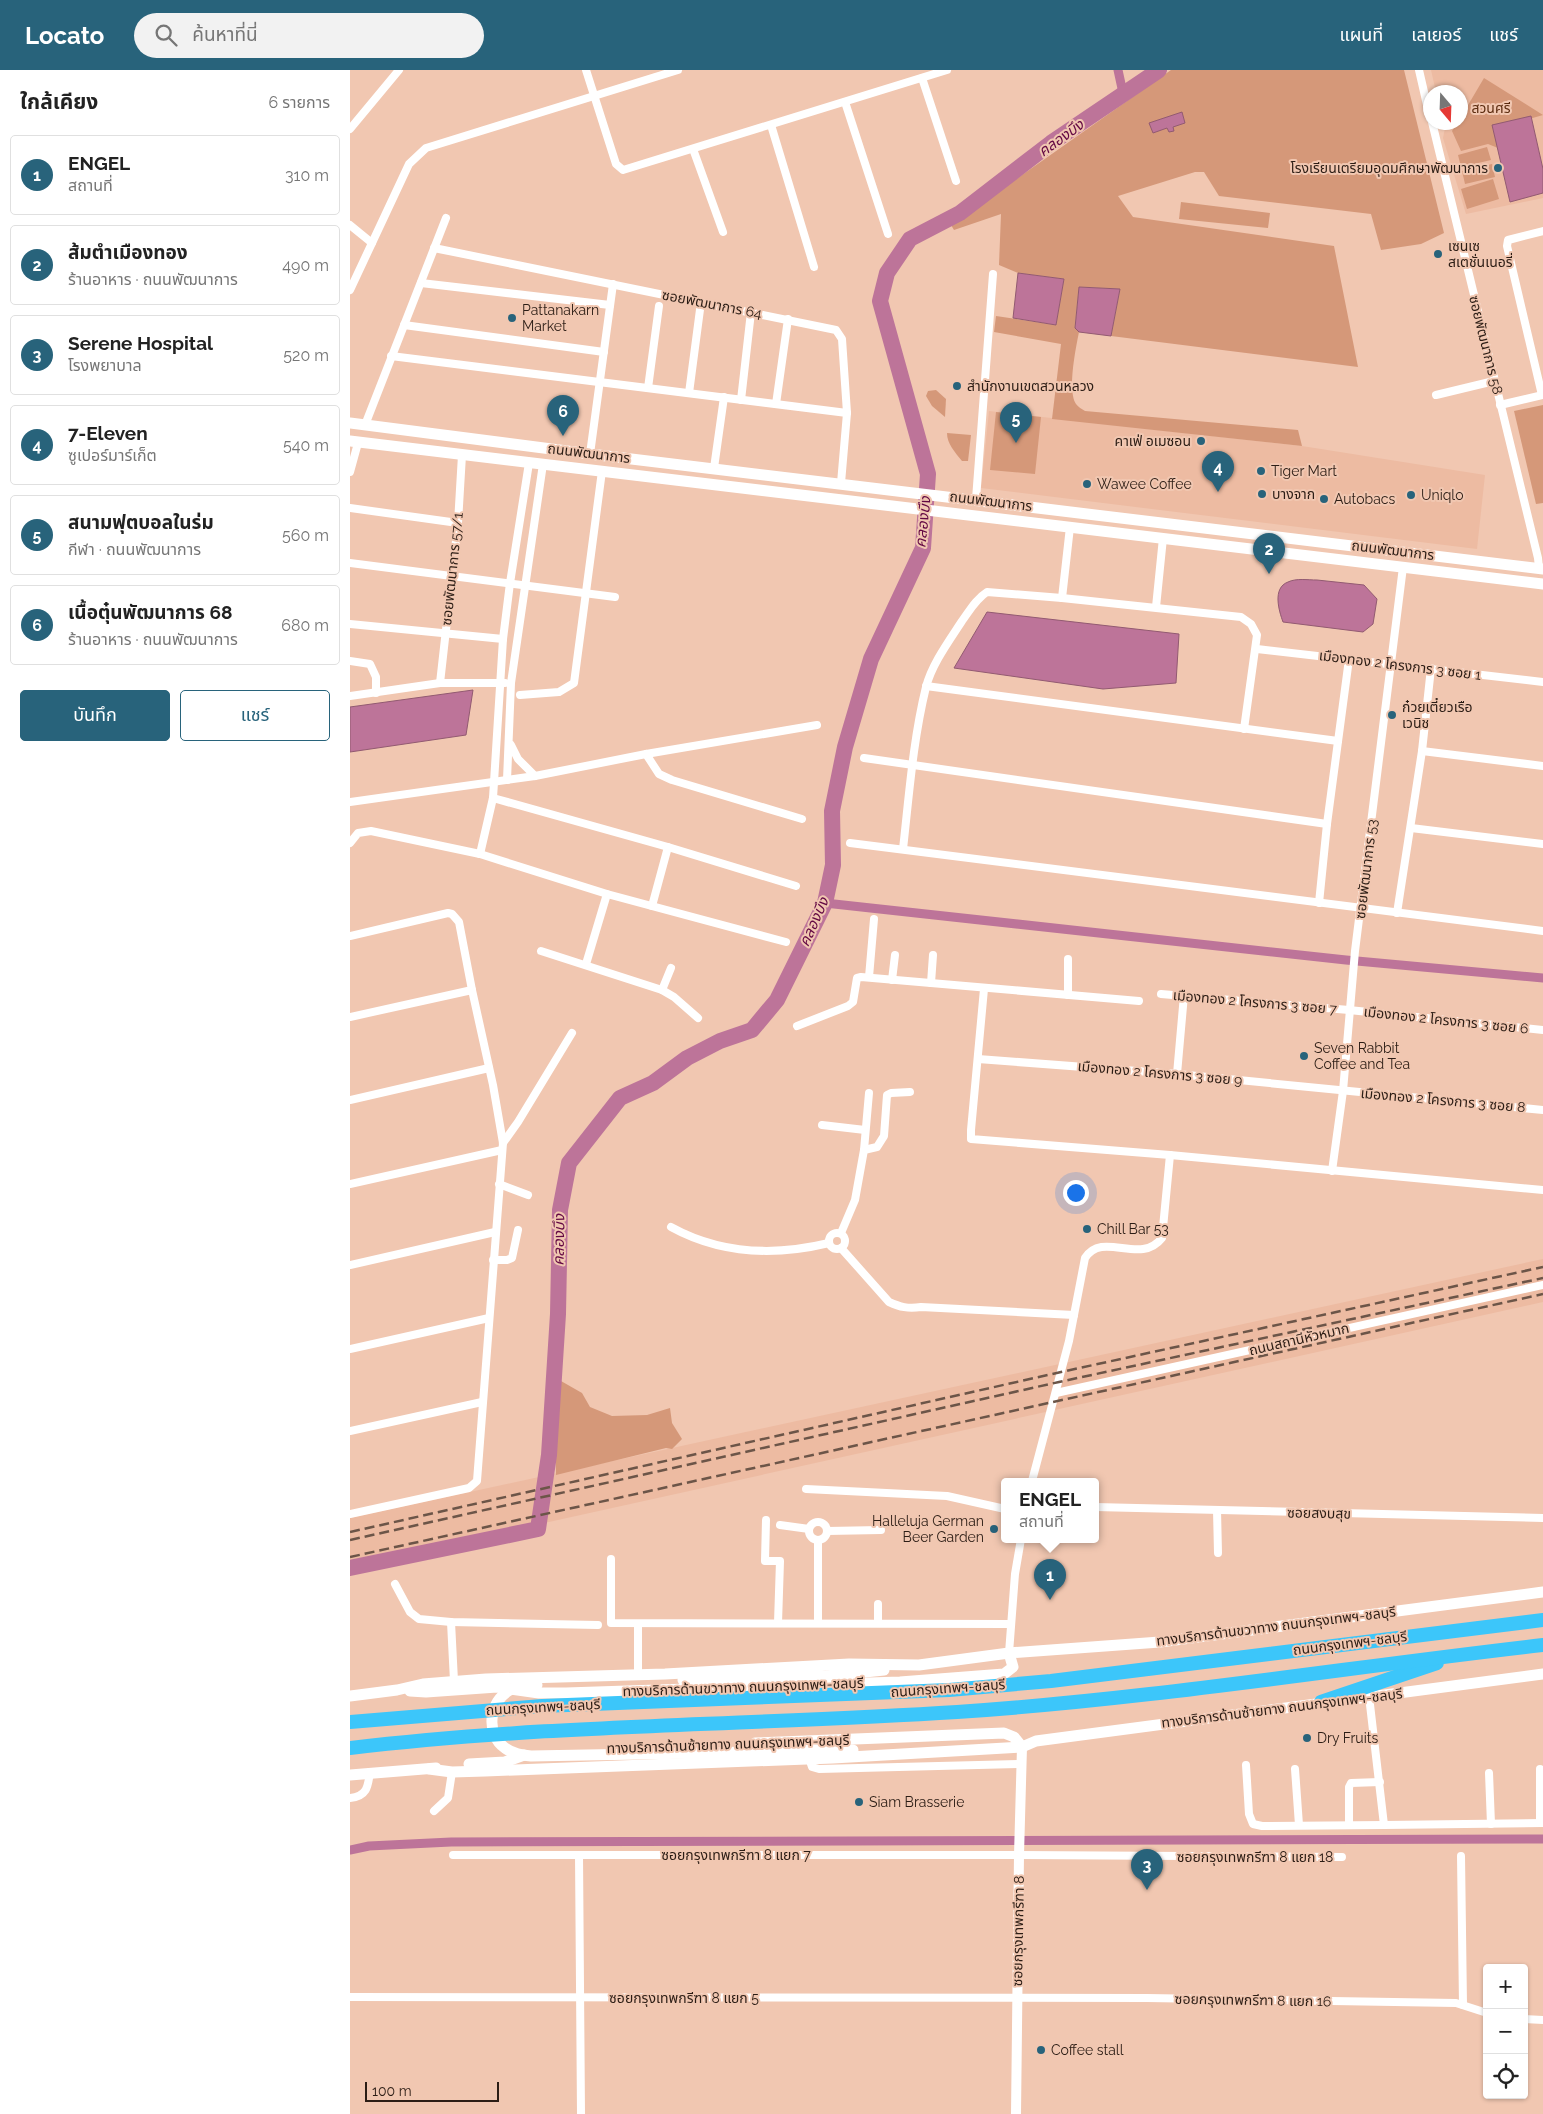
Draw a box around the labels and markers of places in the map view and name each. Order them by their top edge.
place label: โรงเรียนเตรียมอุดมศึกษาพัฒนาการ [1290,160,1488,177]
marker: โรงเรียนเตรียมอุดมศึกษาพัฒนาการ [1492,162,1504,174]
place label: เซนเซ สเตชั่นเนอรี่ [1448,238,1513,270]
marker: เซนเซ สเตชั่นเนอรี่ [1432,248,1444,260]
place label: Pattanakarn Market [522,302,599,334]
marker: Pattanakarn Market [506,312,518,324]
place label: สำนักงานเขตสวนหลวง [967,378,1094,394]
marker: สำนักงานเขตสวนหลวง [951,380,963,392]
pin: 6 [547,395,579,436]
pin: 5 [1000,402,1032,443]
place label: คาเฟ่ อเมซอน [1115,433,1191,449]
marker: คาเฟ่ อเมซอน [1195,435,1207,447]
pin: 4 [1202,451,1234,492]
place label: Tiger Mart [1271,463,1337,479]
marker: Tiger Mart [1255,465,1267,477]
place label: Wawee Coffee [1097,476,1192,492]
marker: Wawee Coffee [1081,478,1093,490]
place label: บางจาก [1272,486,1315,502]
place label: Uniqlo [1421,487,1463,503]
marker: บางจาก [1256,488,1268,500]
marker: Uniqlo [1405,489,1417,501]
place label: Autobacs [1334,491,1395,507]
marker: Autobacs [1318,493,1330,505]
pin: 2 [1253,533,1285,574]
place label: ก๋วยเตี๋ยวเรือ เวนิช [1402,697,1473,731]
marker: ก๋วยเตี๋ยวเรือ เวนิช [1386,709,1398,721]
place label: Seven Rabbit Coffee and Tea [1314,1040,1410,1072]
marker: Seven Rabbit Coffee and Tea [1298,1050,1310,1062]
place label: Chill Bar 53 [1097,1221,1169,1237]
marker: Chill Bar 53 [1081,1223,1093,1235]
place label: Halleluja German Beer Garden [872,1513,984,1545]
marker: Halleluja German Beer Garden [988,1523,1000,1535]
pin: 1 [1034,1559,1066,1600]
place label: Dry Fruits [1317,1730,1378,1746]
marker: Dry Fruits [1301,1732,1313,1744]
place label: Siam Brasserie [869,1794,964,1810]
marker: Siam Brasserie [853,1796,865,1808]
pin: 3 [1131,1849,1163,1890]
place label: Coffee stall [1051,2042,1124,2058]
marker: Coffee stall [1035,2044,1047,2056]

